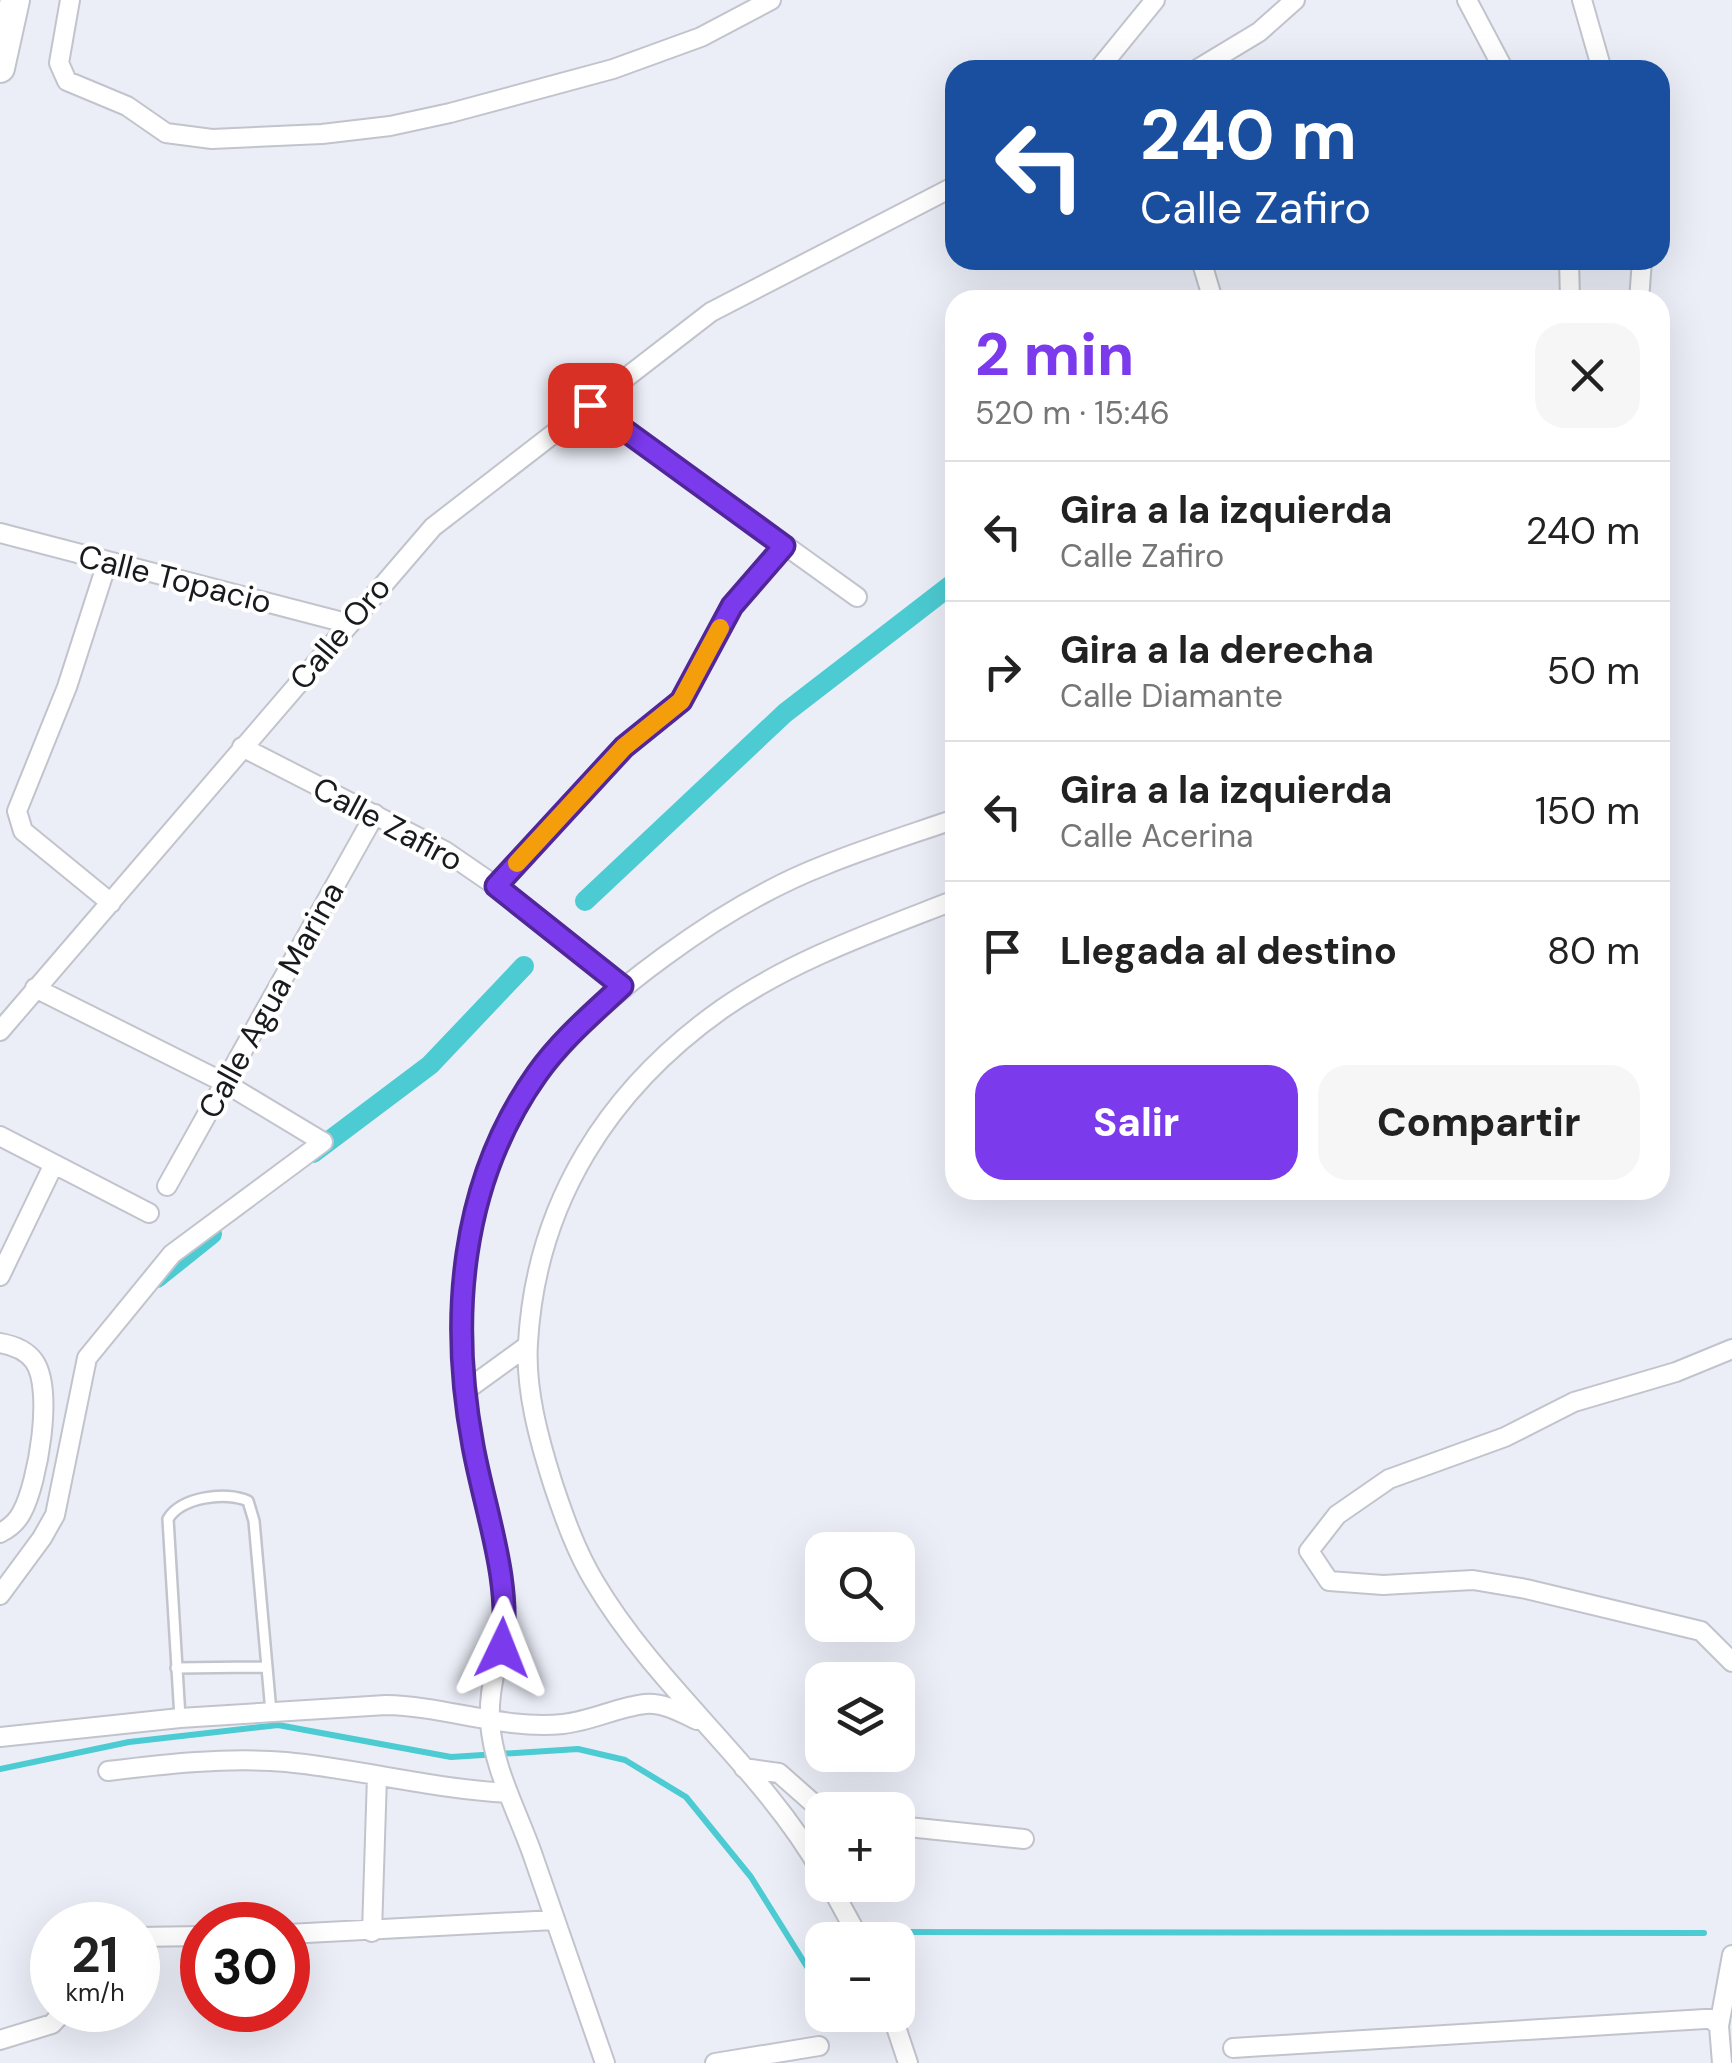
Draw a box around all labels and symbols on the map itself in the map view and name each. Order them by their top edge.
pin [548,363,633,448]
street label: Calle Topacio [74,535,276,623]
street label: Calle Oro [280,567,400,699]
street label: Calle Zafiro [306,767,470,881]
street label: Calle Agua Marina [189,874,353,1126]
position arrow [450,1596,554,1700]
speed limit sign: 30 [180,1902,310,2032]

